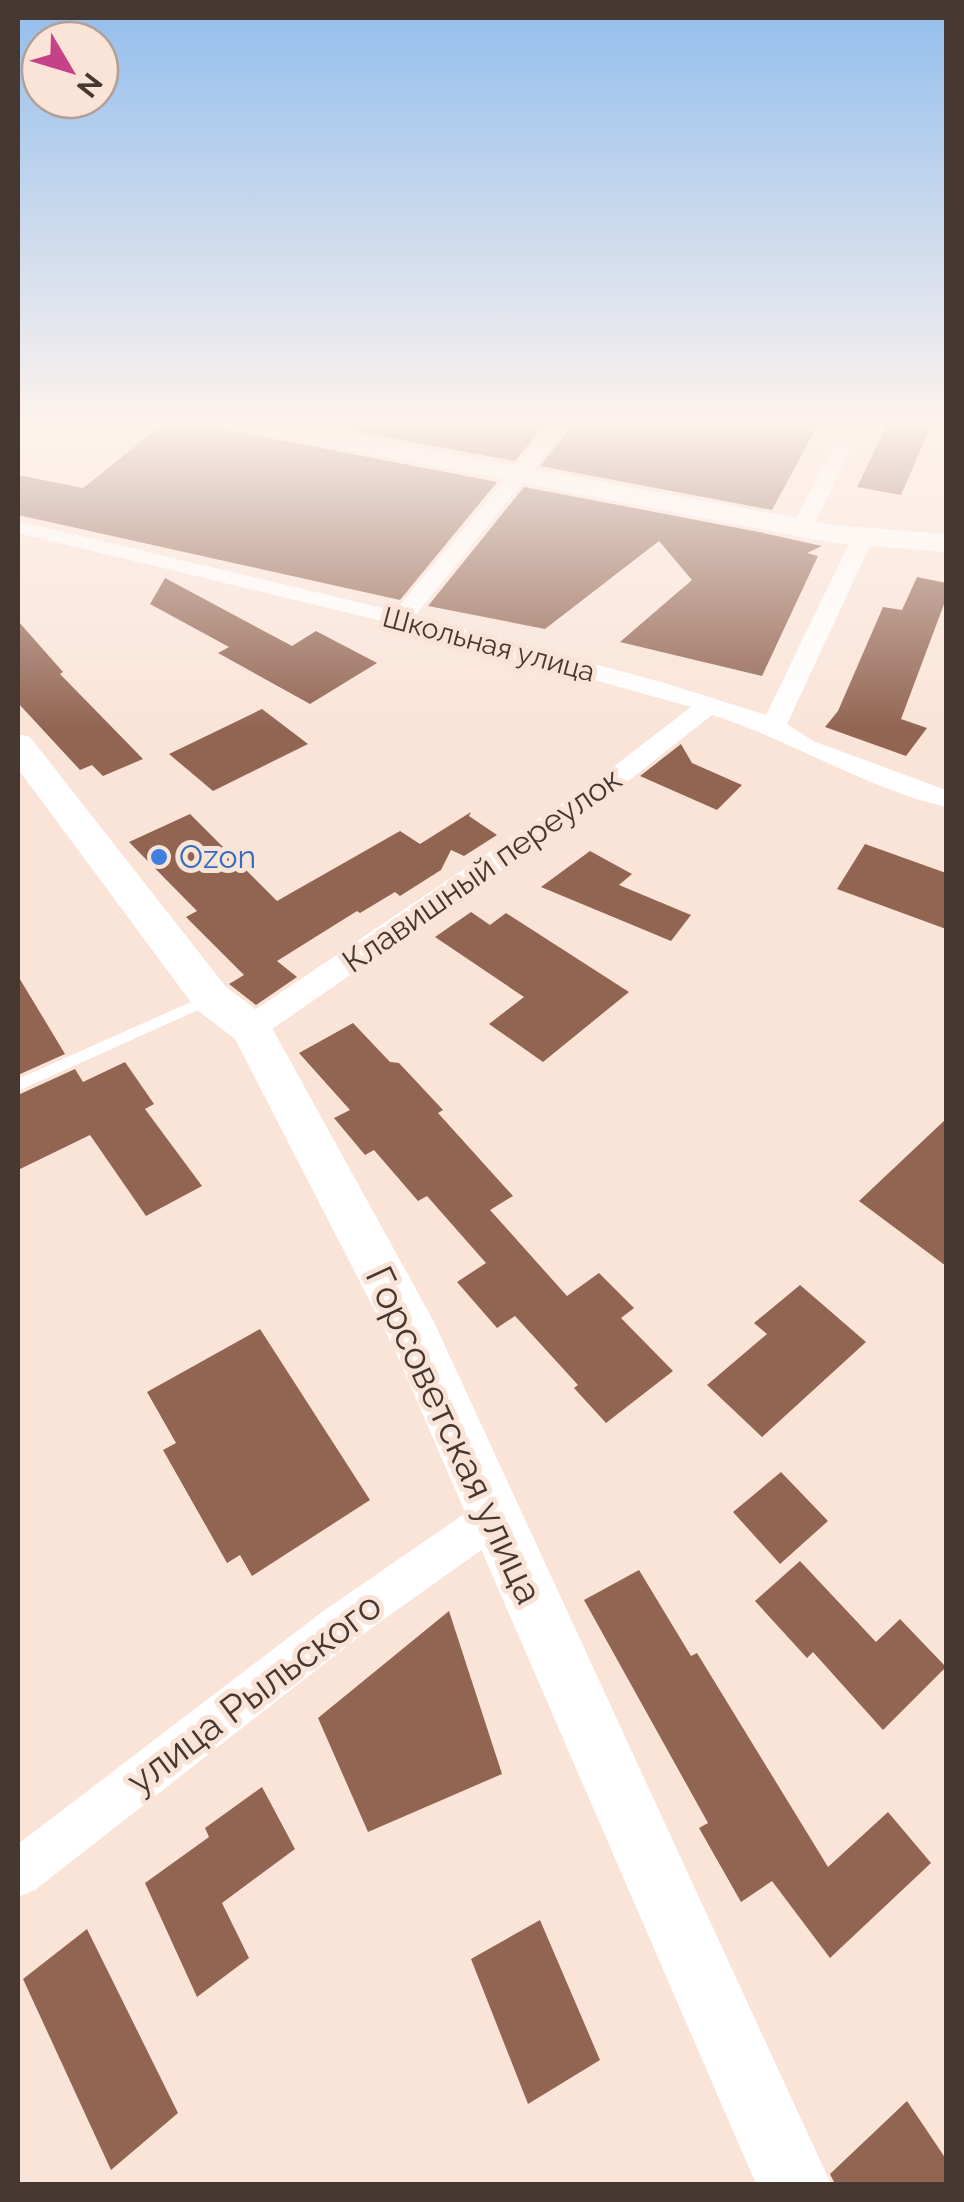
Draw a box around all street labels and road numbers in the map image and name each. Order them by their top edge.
street label: Школьная улица [379,600,599,689]
street label: Клавишный переулок [335,759,628,980]
street label: Горсоветская улица [357,1259,552,1611]
street label: улица Рыльского [118,1582,390,1803]

